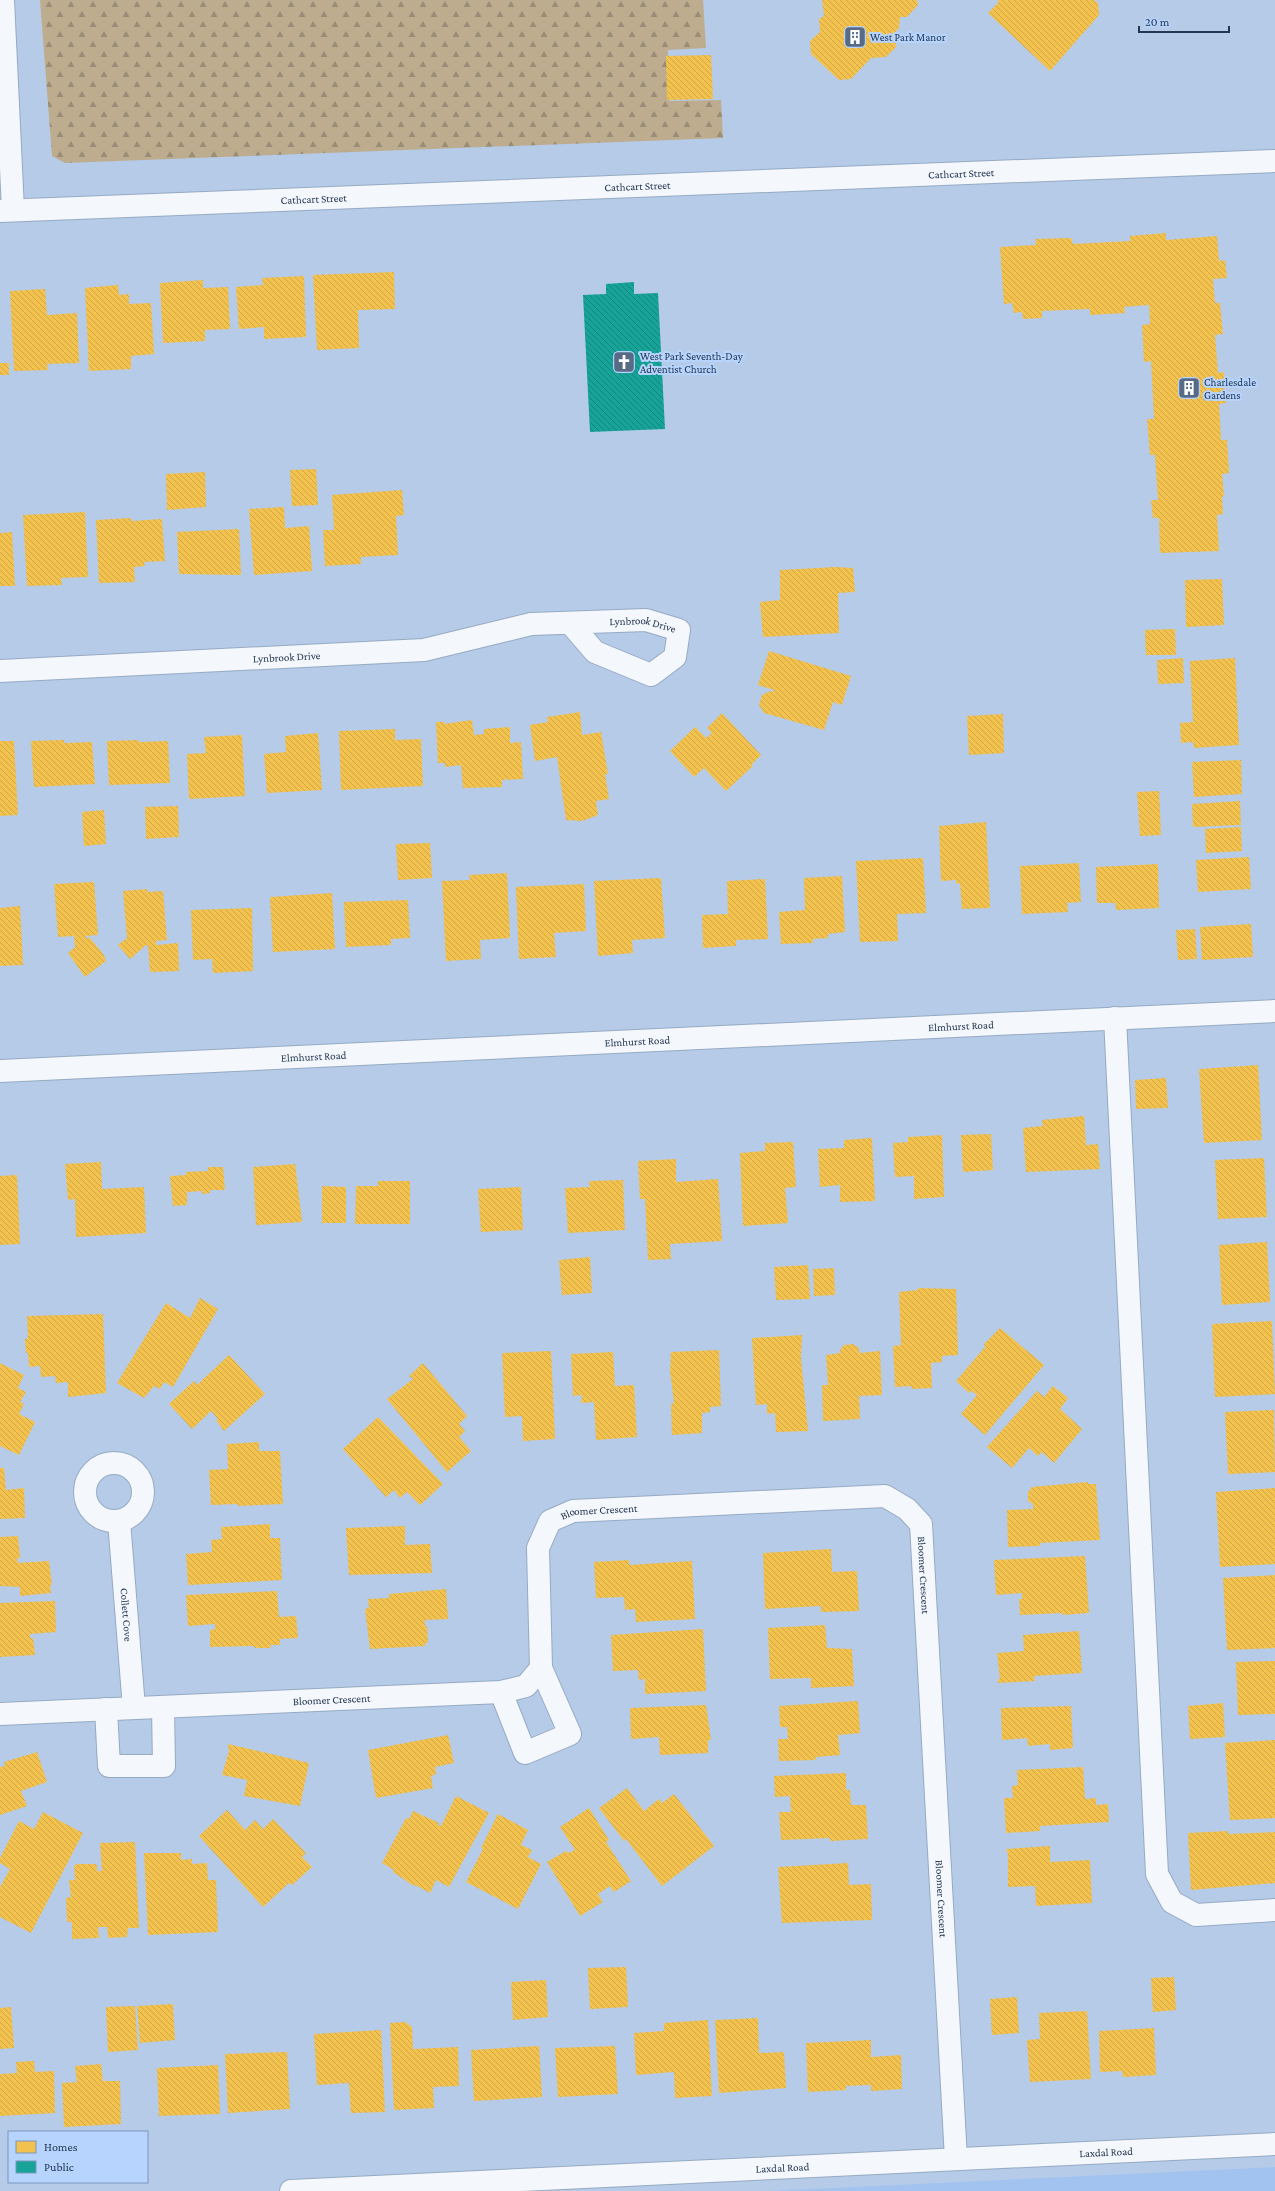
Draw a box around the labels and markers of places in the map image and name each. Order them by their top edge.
building icon: West Park Manor [842,24,868,50]
place label: West Park Manor [870,31,946,43]
church icon: West Park Seventh-Day Adventist Church [611,349,637,375]
place label: West Park Seventh-Day Adventist Church [640,350,744,375]
building icon: Charlesdale Gardens [1176,375,1202,401]
place label: Charlesdale Gardens [1204,376,1256,401]

